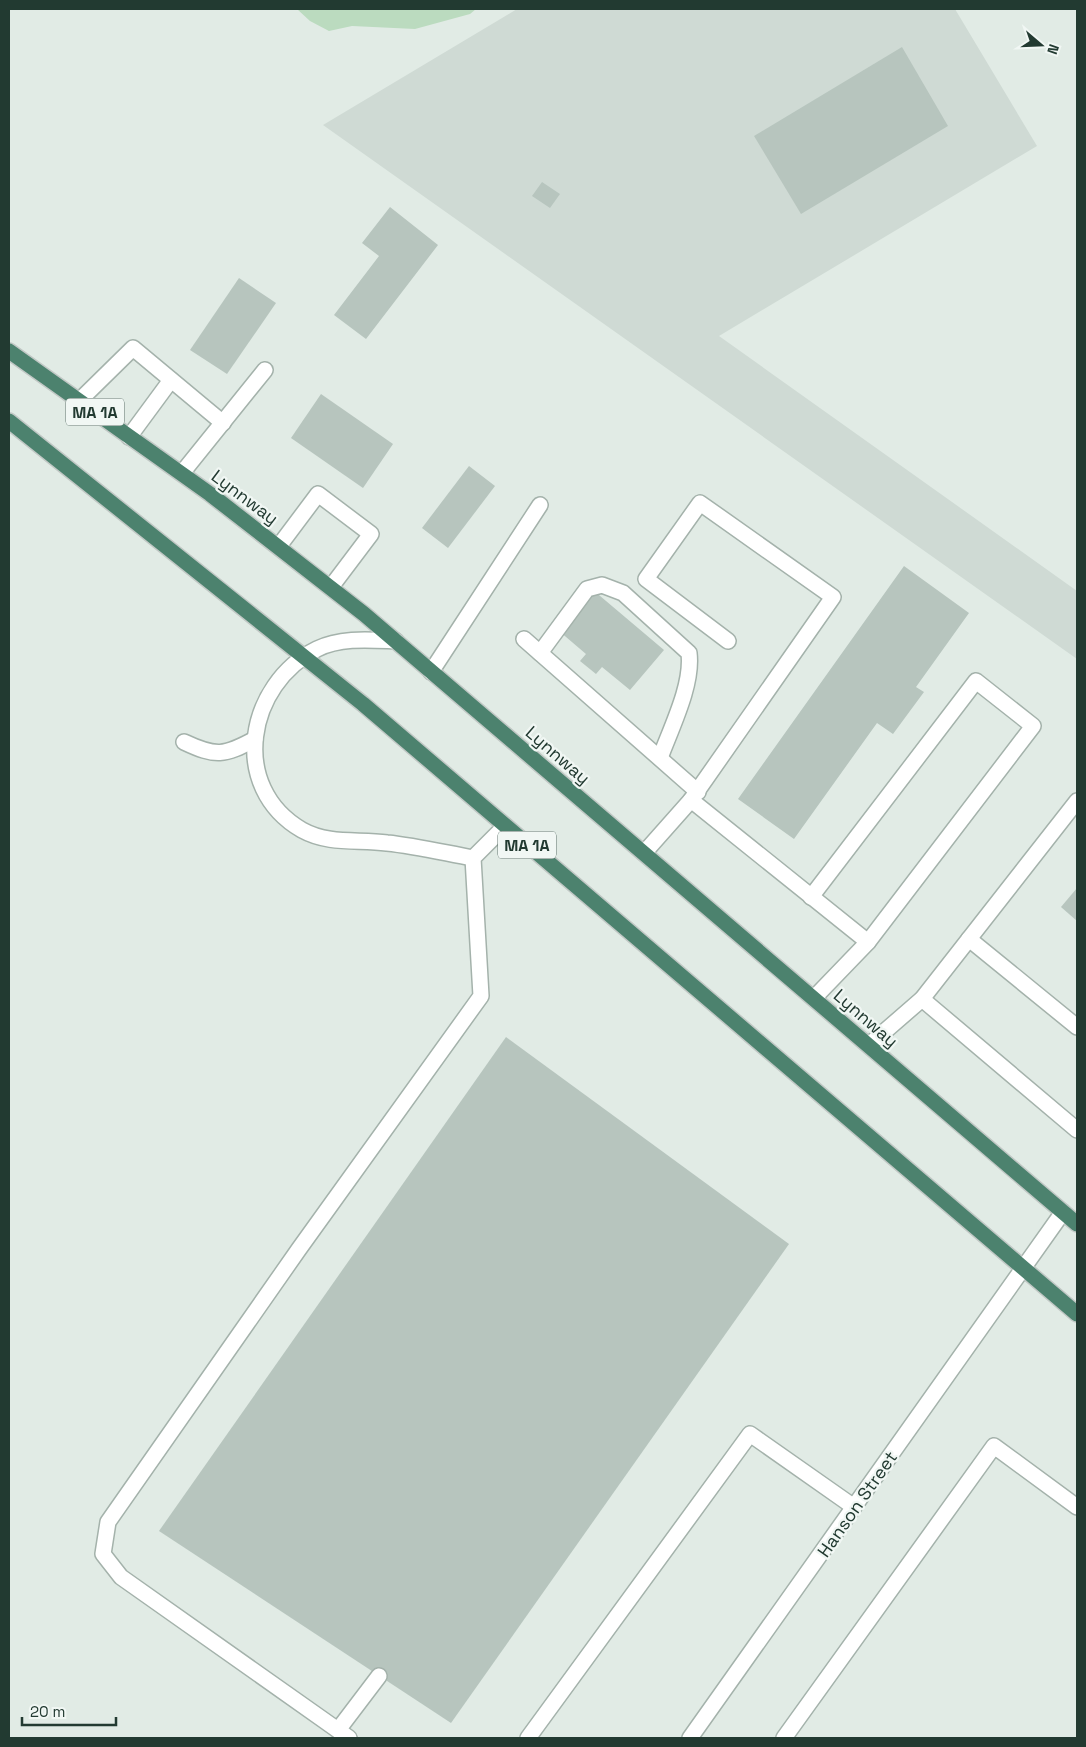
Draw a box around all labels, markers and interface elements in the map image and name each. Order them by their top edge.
north arrow [1016,20,1066,70]
text: N [1043,42,1063,57]
road number: MA 1A [66,398,124,426]
street label: Lynnway [207,464,283,530]
street label: Lynnway [521,721,595,789]
road number: MA 1A [498,832,556,858]
street label: Lynnway [829,984,903,1052]
street label: Hanson Street [812,1446,902,1562]
scale bar [22,1694,116,1726]
text: 20 m [30,1702,65,1721]

